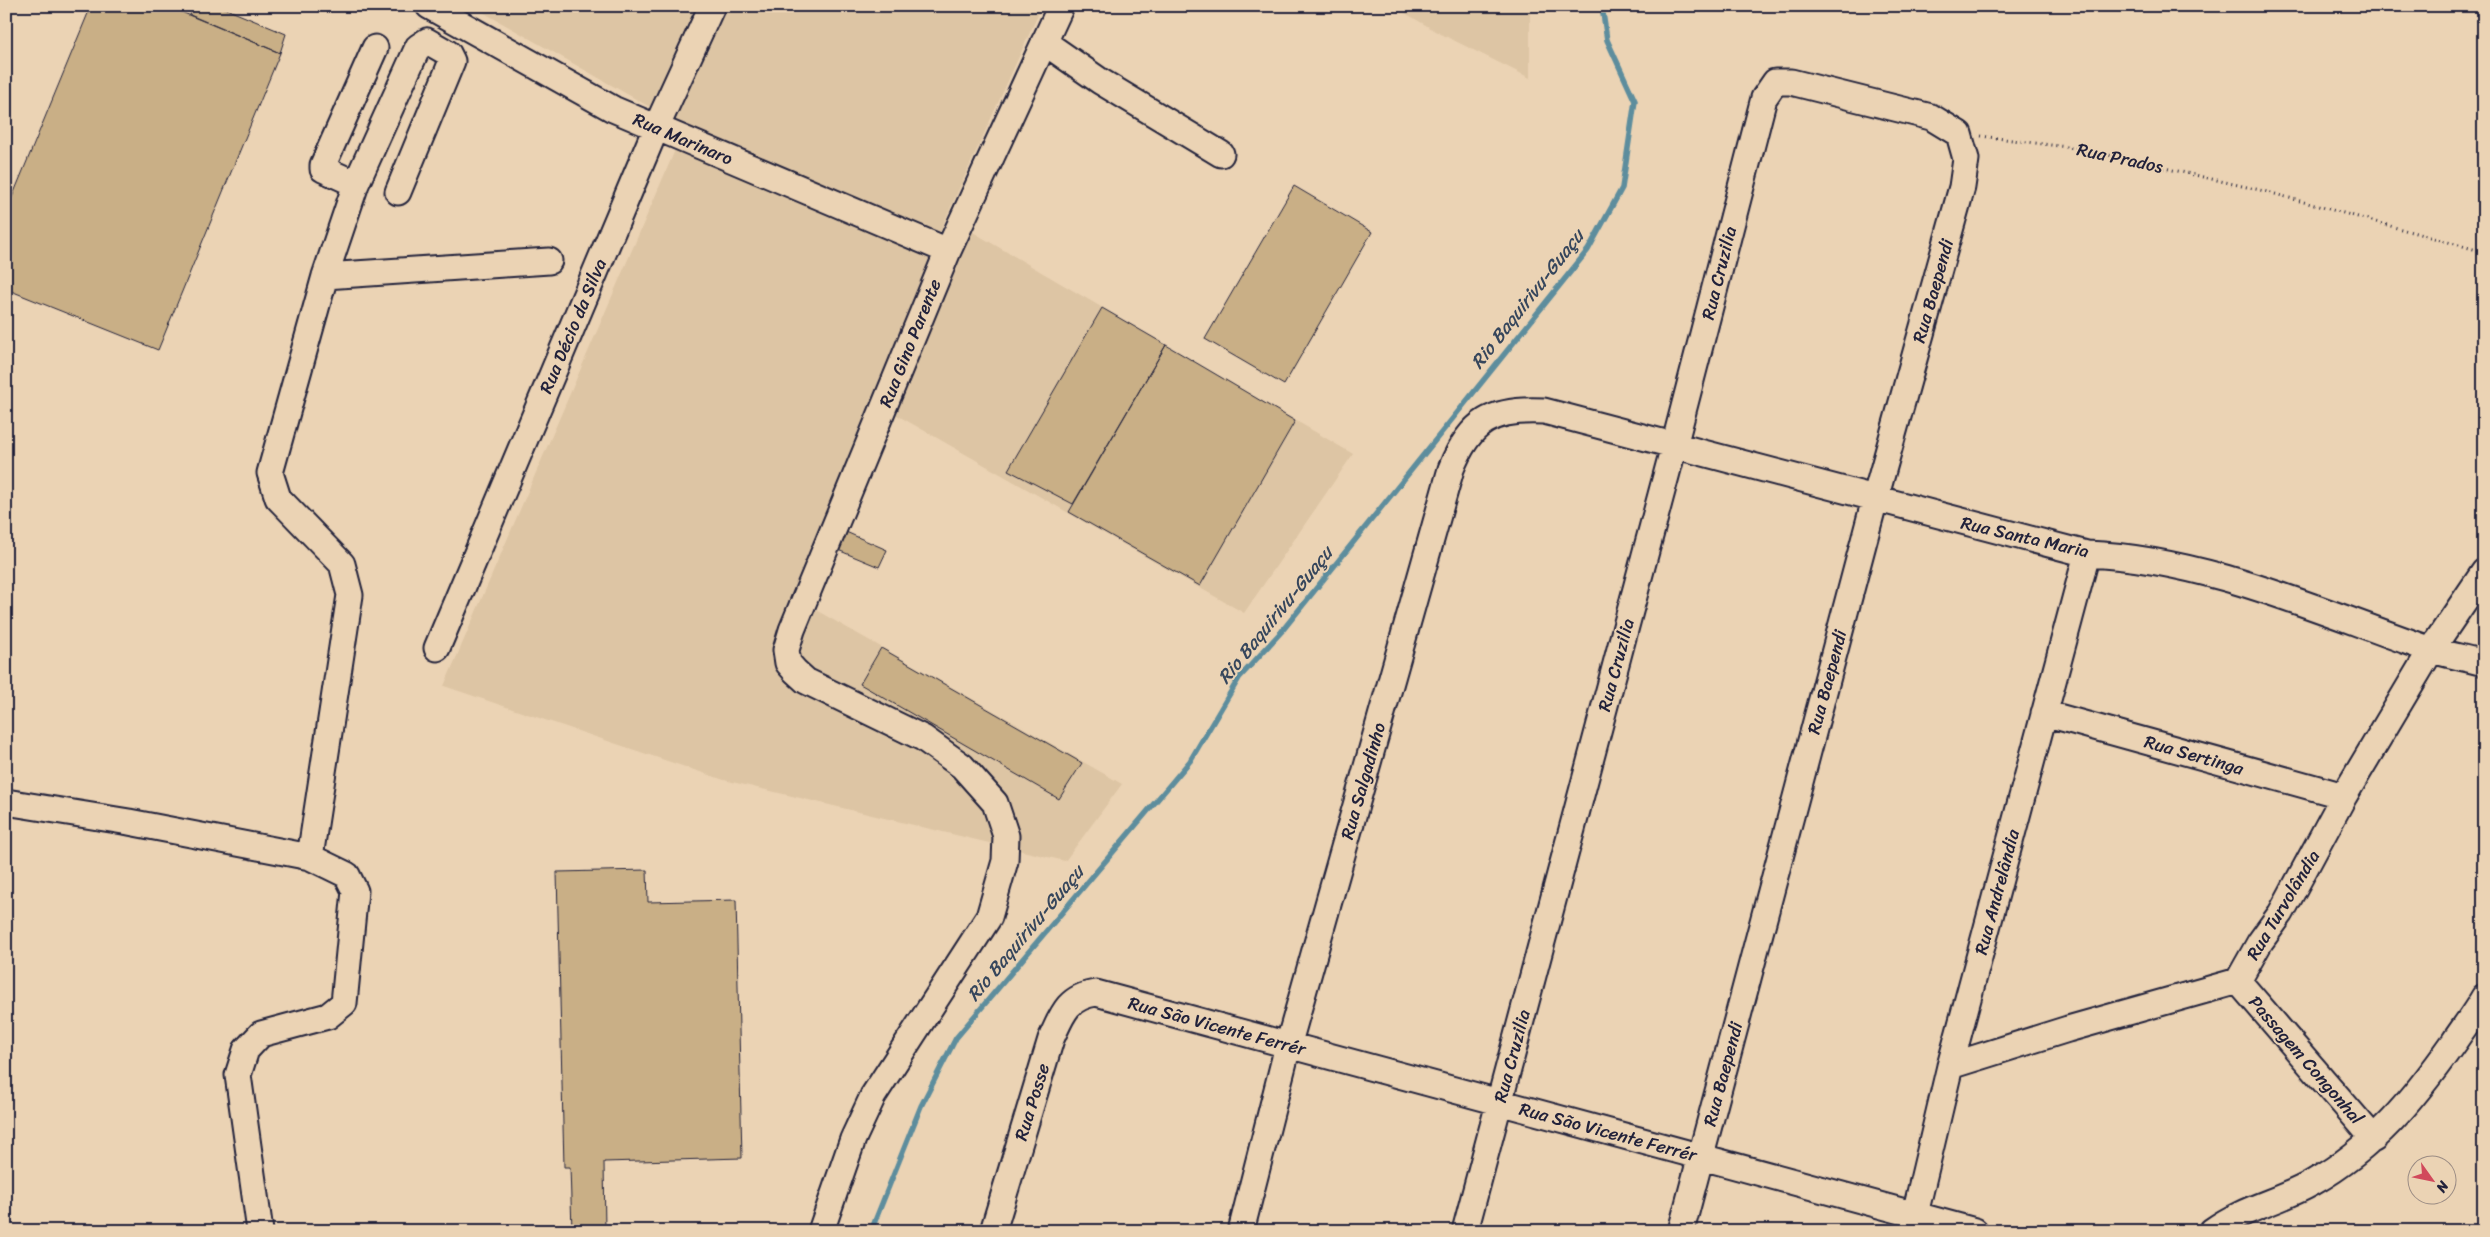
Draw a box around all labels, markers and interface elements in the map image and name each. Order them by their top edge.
street label: Rua Marinaro [628,104,738,174]
street label: Rua Prados [2074,133,2167,183]
water label: Rio Baquirivu-Guaçu [1462,220,1594,376]
street label: Rua Cruzilia [1692,223,1746,323]
street label: Rua Baependi [1903,234,1963,347]
street label: Rua Décio da Silva [530,253,616,399]
street label: Rua Gino Parente [870,274,950,412]
street label: Rua Santa Maria [1958,507,2092,567]
water label: Rio Baquirivu-Guaçu [1209,536,1343,691]
street label: Rua Cruzilia [1588,615,1644,715]
street label: Rua Baependi [1798,625,1857,738]
street label: Rua Salgadinho [1331,719,1395,843]
street label: Rua Sertinga [2140,726,2249,785]
street label: Rua Andrelândia [1965,825,2029,958]
street label: Rua Turvolândia [2237,844,2329,966]
water label: Rio Baquirivu-Guaçu [958,855,1094,1009]
street label: Rua São Vicente Ferrér [1125,987,1311,1066]
street label: Passagem Congonhal [2240,988,2372,1133]
street label: Rua Cruzilia [1484,1006,1540,1106]
street label: Rua Baependi [1694,1017,1753,1130]
street label: Rua Posse [1005,1059,1059,1145]
street label: Rua São Vicente Ferrér [1516,1093,1702,1172]
north arrow [2408,1154,2458,1204]
text: N [2429,1175,2456,1198]

